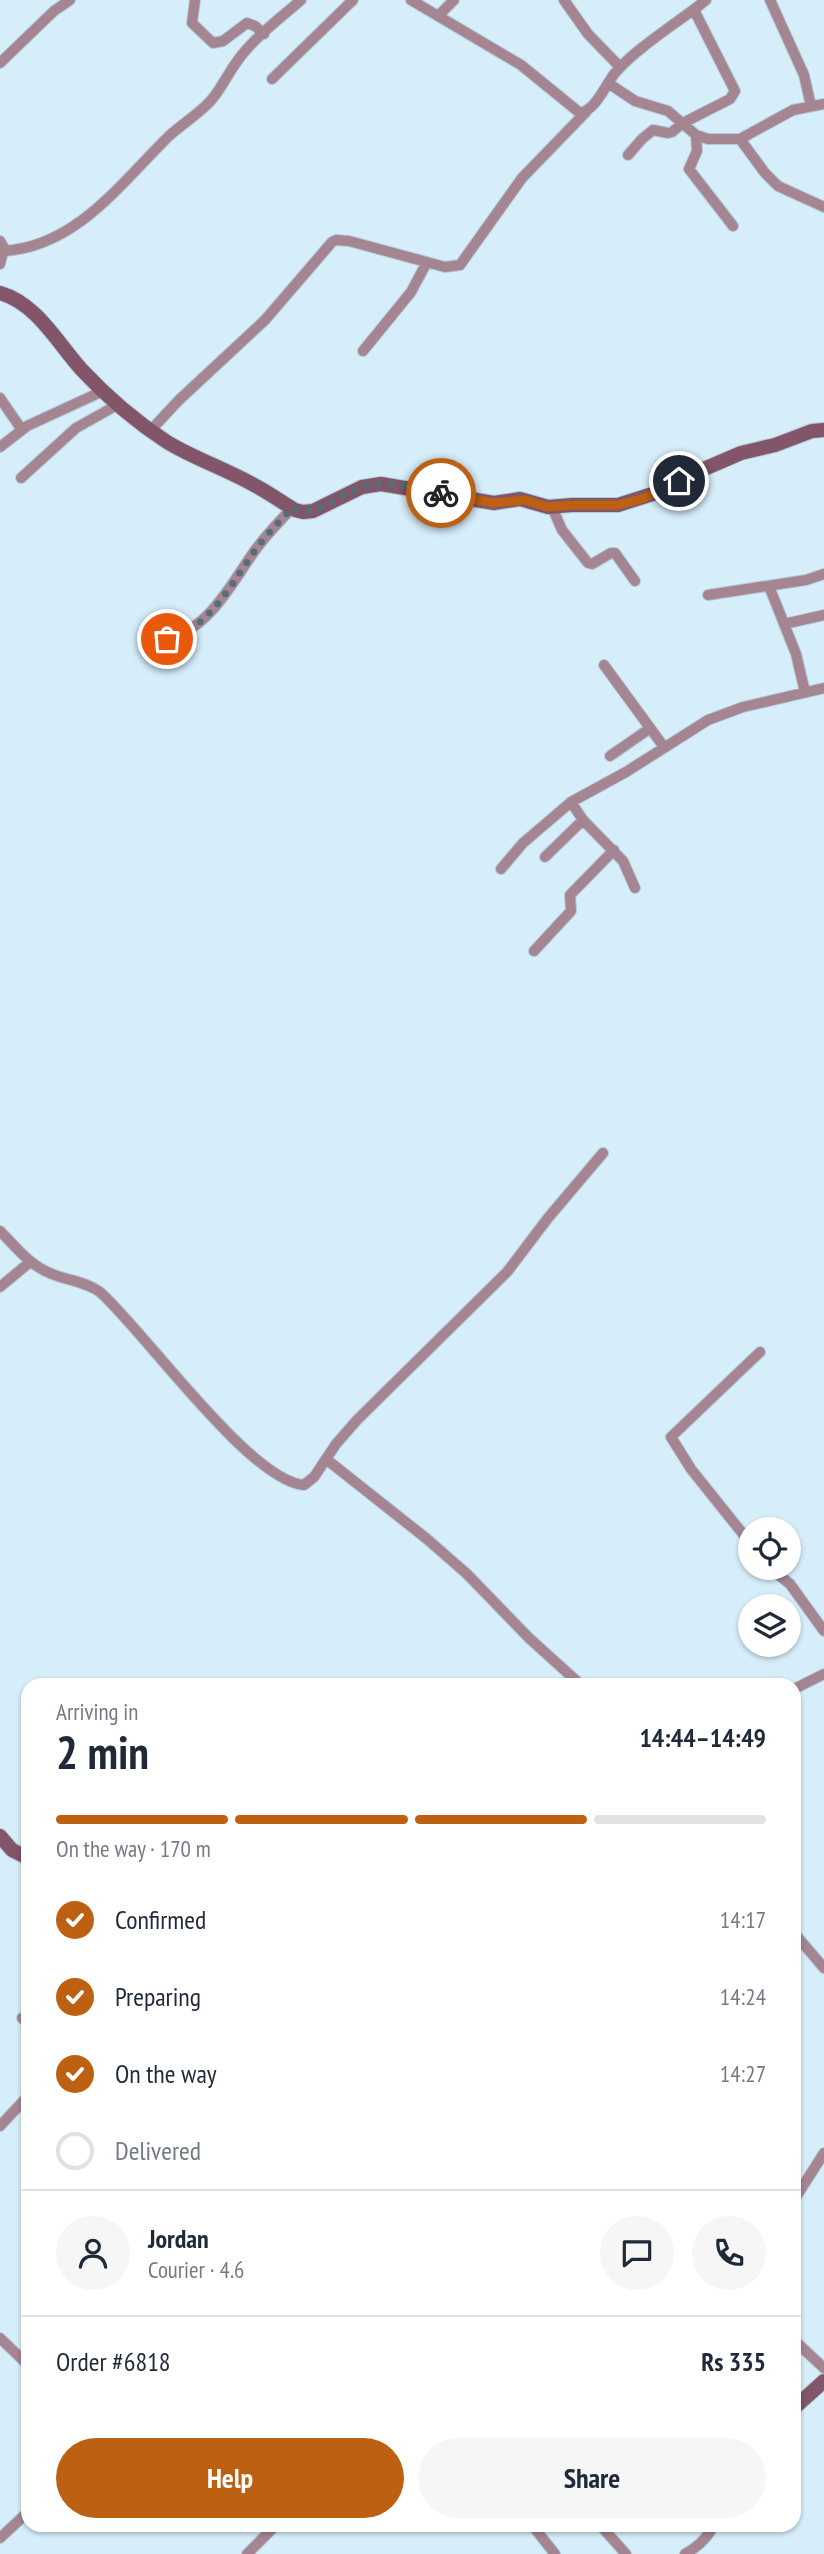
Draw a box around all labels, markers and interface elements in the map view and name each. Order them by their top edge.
pin [649,451,709,511]
courier [406,458,476,528]
icon: home [660,462,698,500]
icon: bike [422,474,460,512]
pin [137,609,197,669]
icon: bag [148,620,186,658]
map controls [738,1517,801,1657]
button: locate [738,1517,801,1580]
button: layers [738,1594,801,1657]
text: Arriving in [56,1697,138,1726]
text: 14:44–14:49 [639,1721,766,1754]
text: 2 min [56,1722,149,1782]
text: On the way · 170 m [56,1834,211,1863]
icon: check [56,1901,94,1939]
text: Confirmed [115,1903,206,1936]
text: 14:17 [720,1905,766,1934]
icon: check [56,1978,94,2016]
text: Preparing [115,1980,201,2013]
text: 14:24 [720,1982,766,2011]
icon: check [56,2055,94,2093]
text: On the way [115,2057,217,2090]
text: 14:27 [720,2059,766,2088]
text: Delivered [115,2134,201,2167]
button: person [56,2216,130,2290]
button: chat [600,2216,674,2290]
button: phone [692,2216,766,2290]
text: Jordan [148,2222,209,2255]
text: Courier · 4.6 [148,2255,244,2284]
text: Order #6818 [56,2345,171,2378]
text: Rs 335 [701,2345,766,2378]
button: Help [56,2438,404,2518]
button: Share [418,2438,766,2518]

